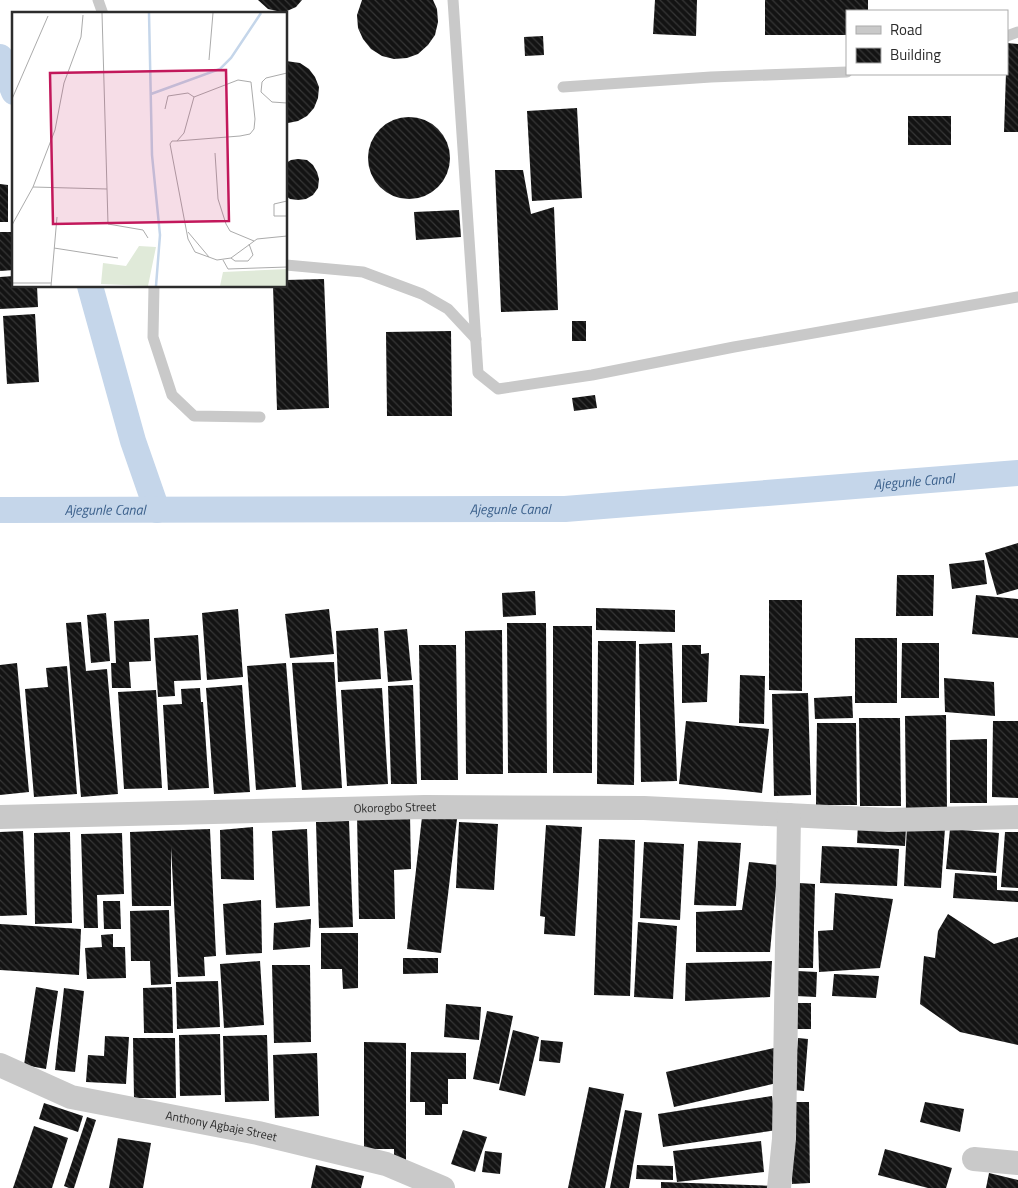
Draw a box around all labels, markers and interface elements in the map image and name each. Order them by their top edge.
legend [846,10,1008,75]
inset map [12,12,288,288]
text: Road [890,18,922,41]
text: Building [890,43,941,66]
water label: Ajegunle Canal [873,467,957,494]
water label: Ajegunle Canal [469,498,553,519]
water label: Ajegunle Canal [64,499,148,520]
street label: Okorogbo Street [353,797,437,818]
street label: Anthony Agbaje Street [164,1105,280,1146]

